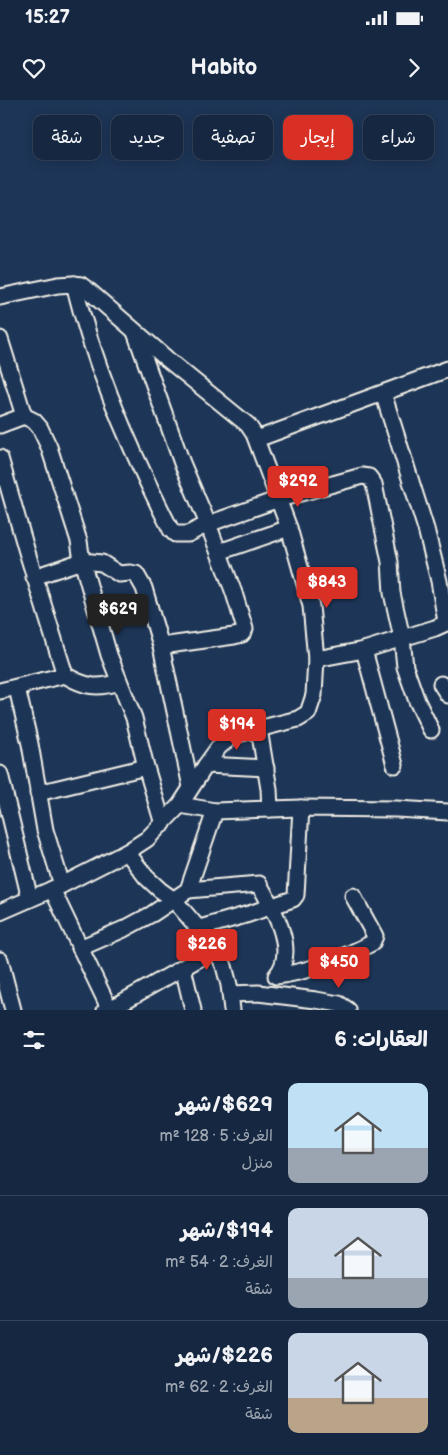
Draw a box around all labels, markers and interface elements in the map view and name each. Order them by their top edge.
text: 15:27 [25,6,70,29]
icon: heart [20,54,48,82]
text: Habito [191,54,257,81]
icon: forward [400,54,428,82]
chip: شقة [33,115,101,160]
chip: جديد [111,115,183,160]
chip: تصفية [193,115,273,160]
chip: إيجار [283,115,353,160]
chip: شراء [363,115,434,160]
pin: $292 [268,466,328,508]
text: $292 [278,472,318,491]
pin: $843 [297,566,357,609]
text: $843 [308,573,346,592]
pin: $629 [88,594,148,636]
text: $629 [98,600,138,619]
pin: $194 [207,708,267,751]
text: $194 [219,715,255,734]
pin: $226 [177,928,237,971]
text: $226 [187,935,227,954]
pin: $450 [309,946,369,989]
text: $450 [319,953,359,972]
icon: filters [20,1026,48,1054]
text: العقارات: 6 [334,1027,428,1052]
text: $629/شهر [177,1092,273,1117]
icon: home [328,1103,388,1163]
text: الغرف: 5 · 128 m² [159,1127,273,1146]
text: منزل [241,1154,273,1173]
text: $194/شهر [181,1218,273,1243]
icon: home [328,1228,388,1288]
text: الغرف: 2 · 54 m² [165,1253,273,1272]
text: شقة [245,1280,273,1299]
text: $226/شهر [176,1343,273,1368]
icon: home [328,1353,388,1413]
text: الغرف: 2 · 62 m² [165,1378,273,1397]
text: شقة [245,1405,273,1424]

